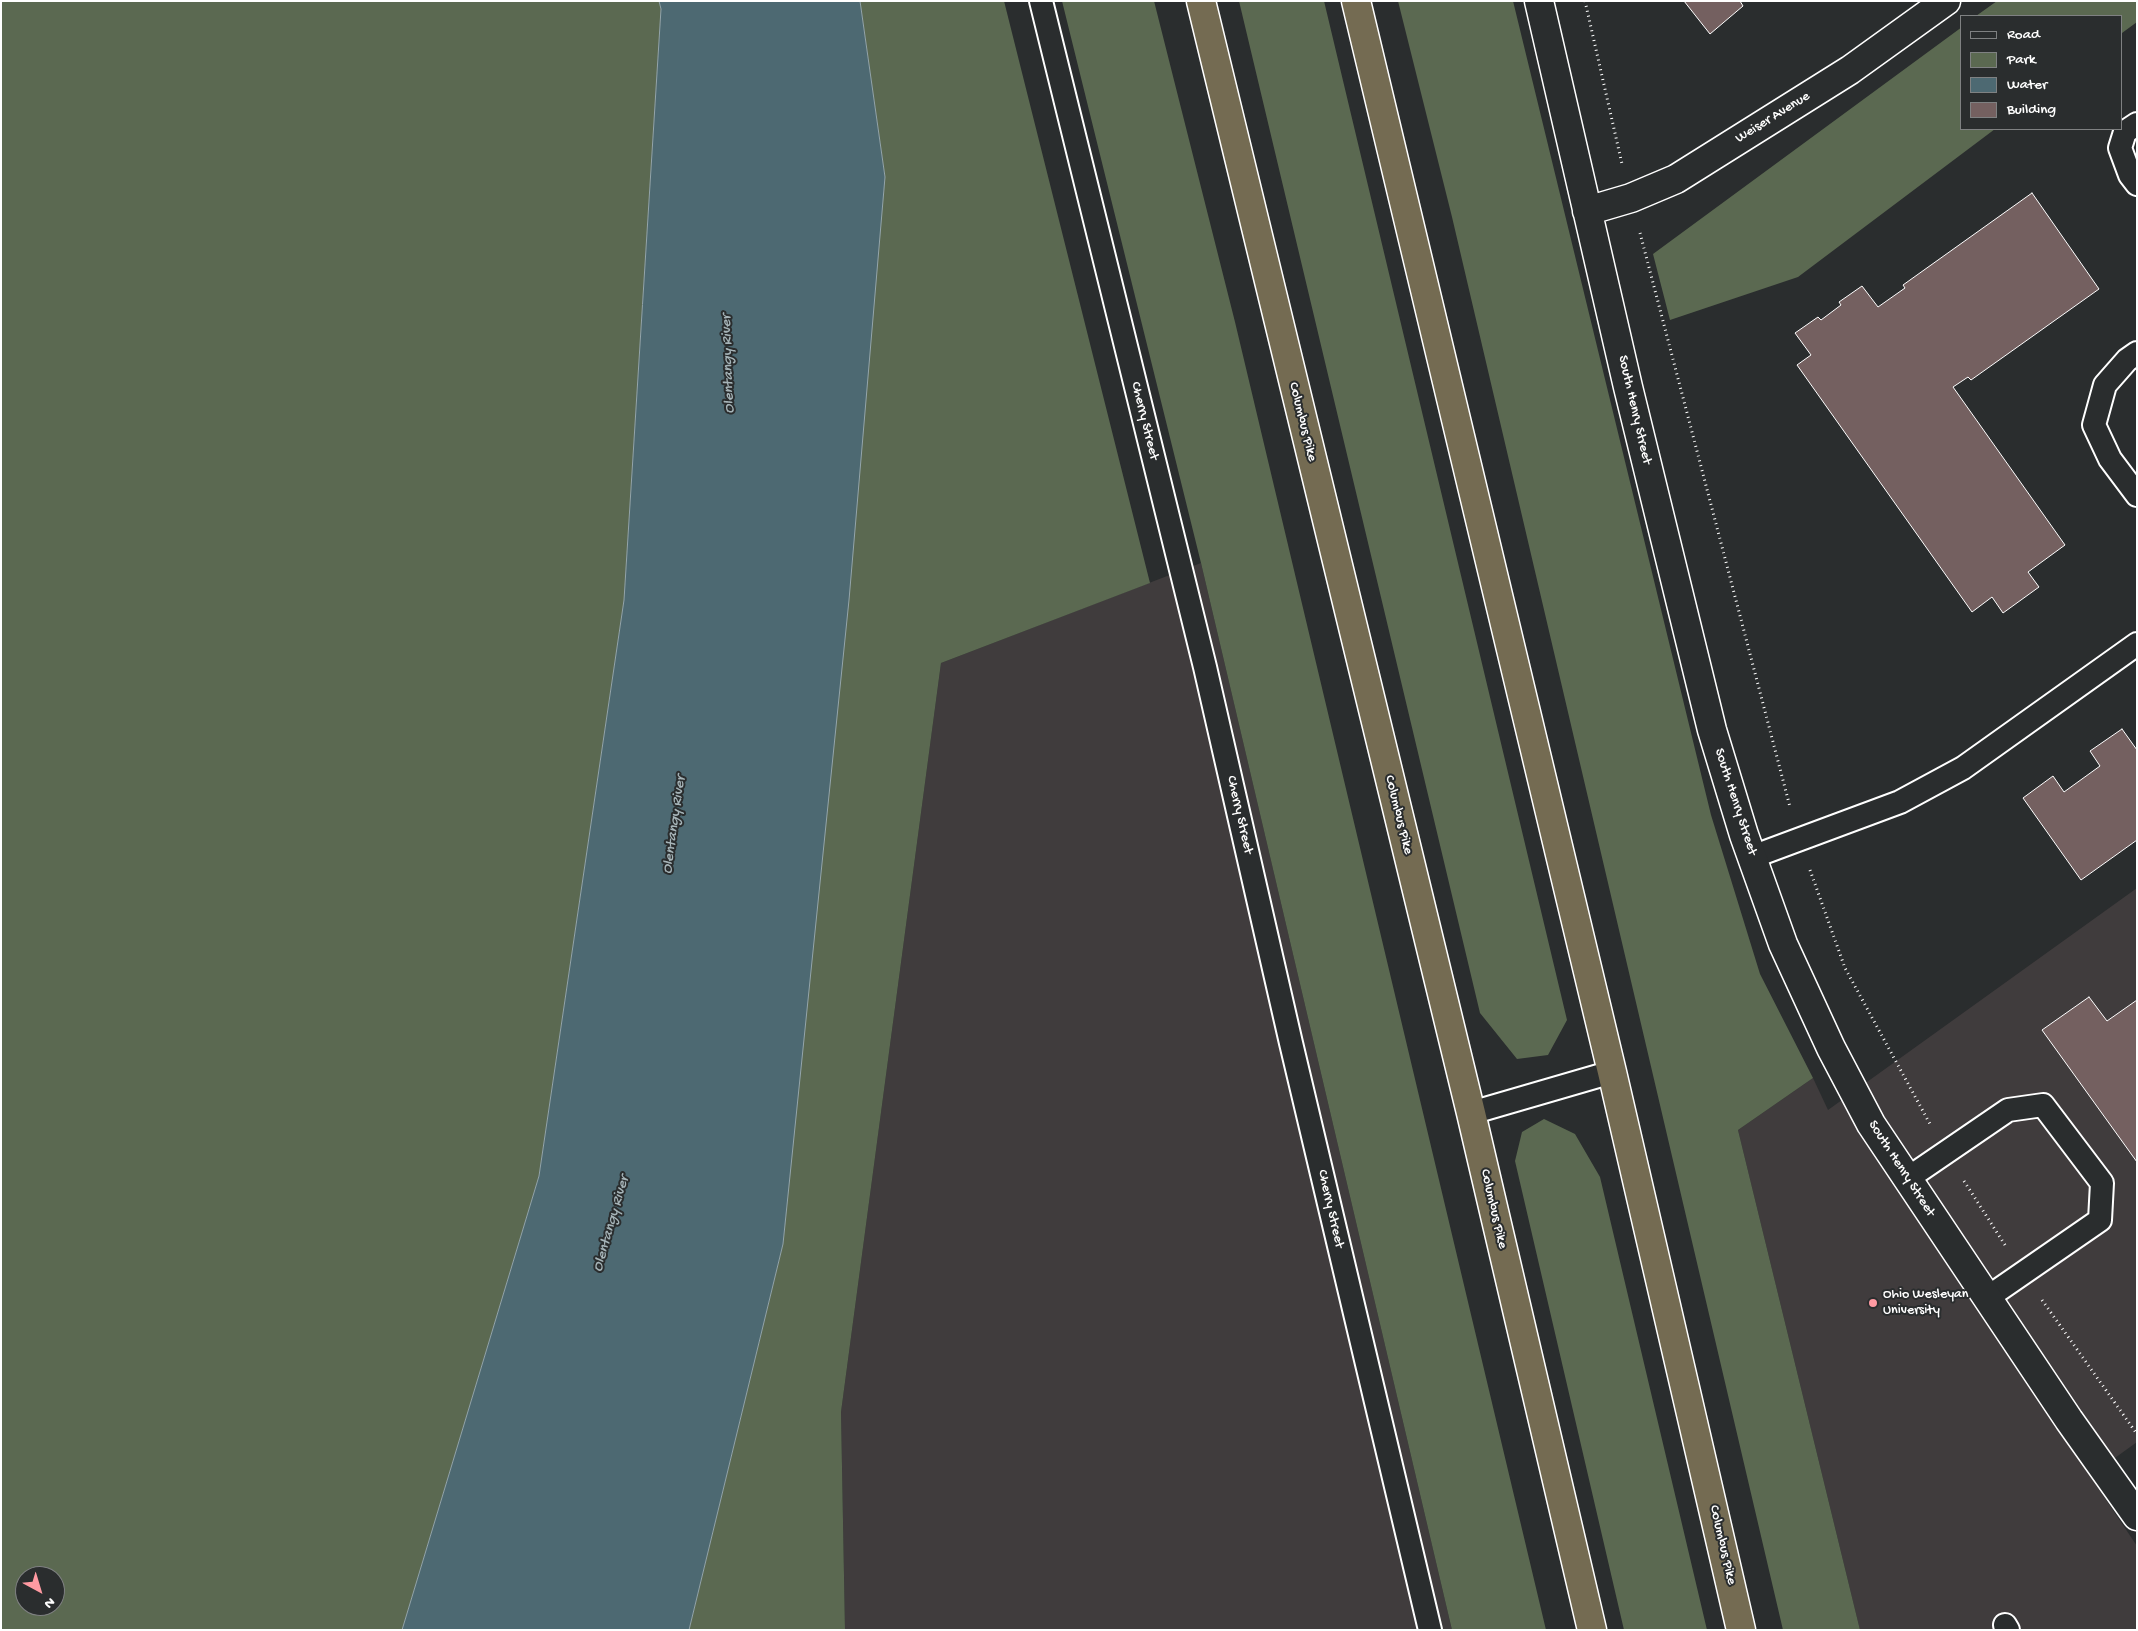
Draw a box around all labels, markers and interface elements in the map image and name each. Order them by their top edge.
legend [1960,15,2123,130]
text: Road [2007,26,2040,44]
text: Park [2007,51,2036,69]
text: Water [2007,76,2047,94]
street label: Weiser Avenue [1733,88,1813,148]
text: Building [2007,101,2056,119]
water label: Olentangy River [718,314,740,414]
street label: South Henry Street [1613,354,1655,466]
street label: Cherry Street [1126,380,1162,462]
street label: Columbus Pike [1284,381,1320,463]
street label: South Henry Street [1710,747,1760,857]
street label: Cherry Street [1222,774,1256,856]
street label: Columbus Pike [1380,774,1416,856]
water label: Olentangy River [659,775,691,875]
street label: South Henry Street [1864,1118,1938,1220]
street label: Cherry Street [1313,1168,1347,1250]
street label: Columbus Pike [1476,1168,1510,1250]
water label: Olentangy River [590,1174,634,1274]
place label: Ohio Wesleyan University [1883,1287,1968,1320]
marker: Ohio Wesleyan University [1867,1297,1879,1309]
street label: Columbus Pike [1705,1504,1739,1586]
north arrow [15,1566,65,1616]
text: N [40,1593,58,1612]

